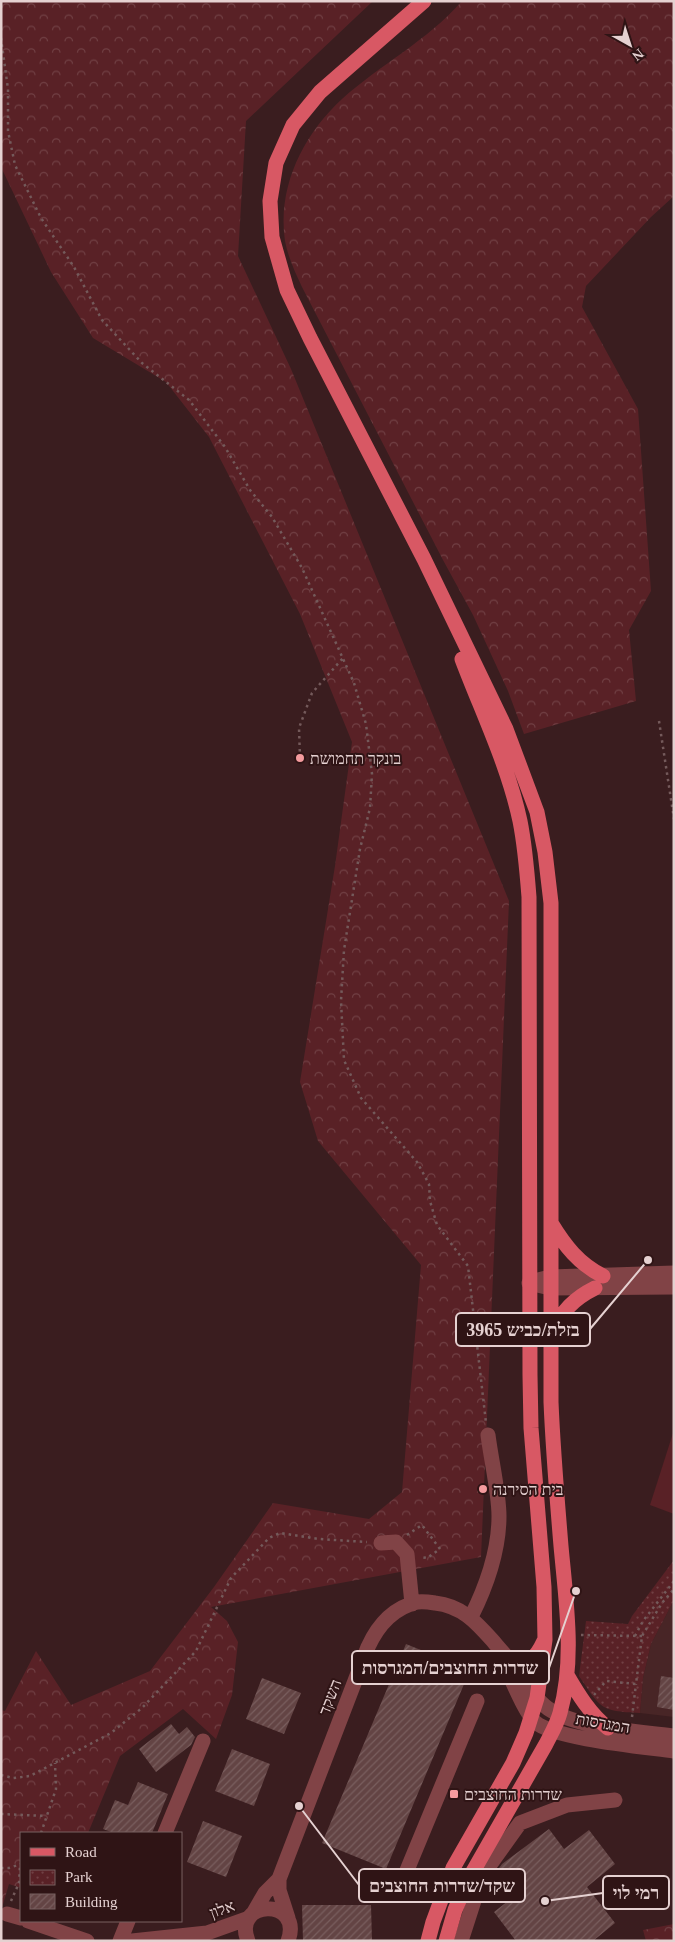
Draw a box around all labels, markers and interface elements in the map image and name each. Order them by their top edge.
north arrow [605,20,655,70]
text: N [629,46,647,64]
place label: בונקר תחמושת [310,750,402,767]
marker: בונקר תחמושת [294,752,306,764]
callout: בזלת/כביש 3965 [456,1313,590,1346]
text: בזלת/כביש 3965 [466,1320,580,1340]
place label: בית הסירנה [493,1481,564,1498]
marker: בית הסירנה [477,1483,489,1495]
callout: שדרות החוצבים/המגרסות [352,1651,549,1684]
text: שדרות החוצבים/המגרסות [362,1658,539,1678]
street label: השקד [315,1677,345,1717]
street label: המגרסות [575,1710,631,1736]
place label: שדרות החוצבים [464,1786,562,1803]
marker: שדרות החוצבים [448,1788,460,1800]
legend [20,1832,182,1922]
text: Road [65,1844,97,1860]
text: Park [65,1869,93,1885]
callout: שקד/שדרות החוצבים [359,1869,525,1902]
text: שקד/שדרות החוצבים [369,1876,515,1896]
callout: רמי לוי [603,1876,669,1909]
text: רמי לוי [613,1883,659,1903]
text: Building [65,1894,118,1910]
street label: אלון [207,1897,237,1921]

